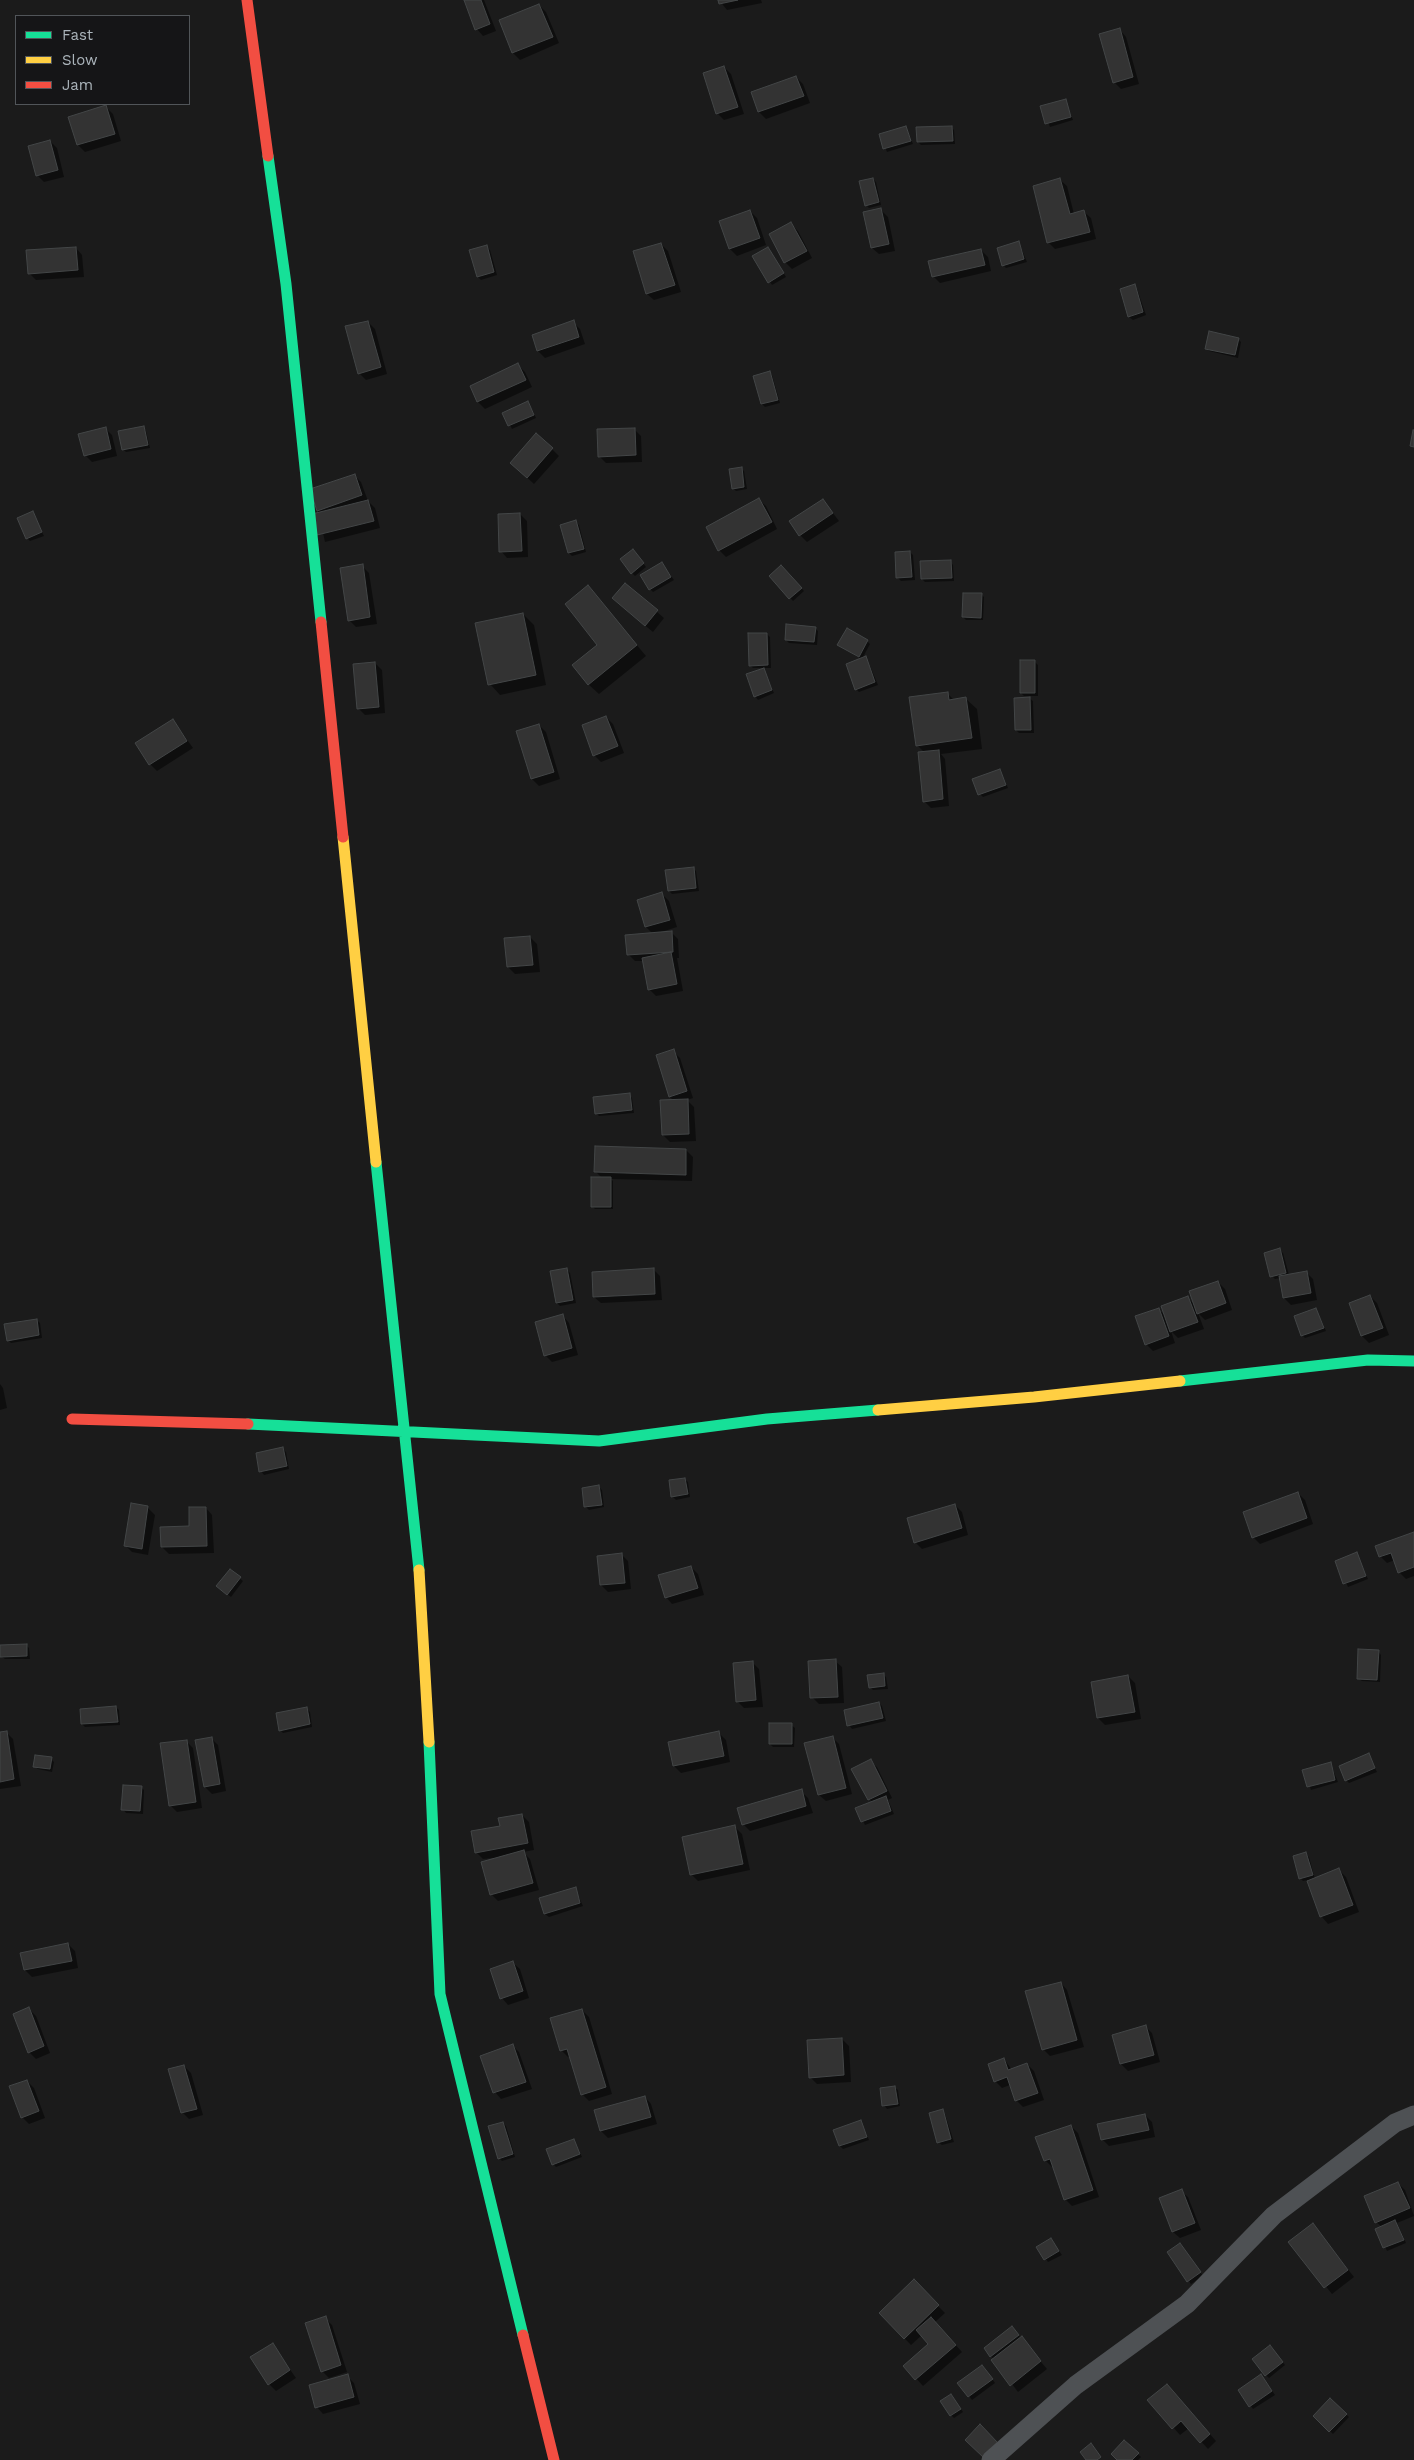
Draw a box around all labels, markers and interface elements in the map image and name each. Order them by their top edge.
legend [15,15,190,105]
text: Fast [62,26,93,44]
text: Slow [62,51,98,69]
text: Jam [62,76,93,94]

